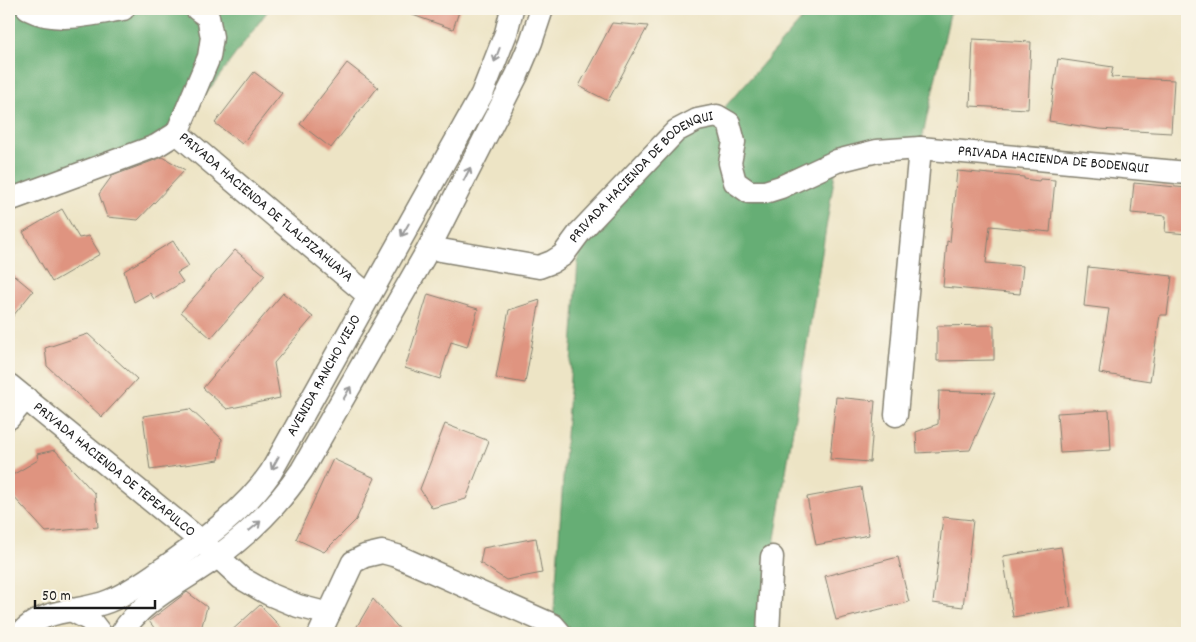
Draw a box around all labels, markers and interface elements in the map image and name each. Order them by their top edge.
one-way arrow [492,47,501,62]
street label: PRIVADA HACIENDA DE BODENQUI [564,106,716,248]
street label: PRIVADA HACIENDA DE TLALPIZAHUAYA [173,128,358,288]
street label: PRIVADA HACIENDA DE BODENQUI [957,141,1150,180]
one-way arrow [463,167,472,182]
one-way arrow [400,222,410,236]
street label: AVENIDA RANCHO VIEJO [282,311,368,441]
one-way arrow [342,386,352,400]
street label: PRIVADA HACIENDA DE TEPEAPULCO [28,397,200,543]
one-way arrow [270,456,280,471]
one-way arrow [248,520,261,531]
scale bar [35,577,155,609]
text: 50 m [42,586,71,608]

